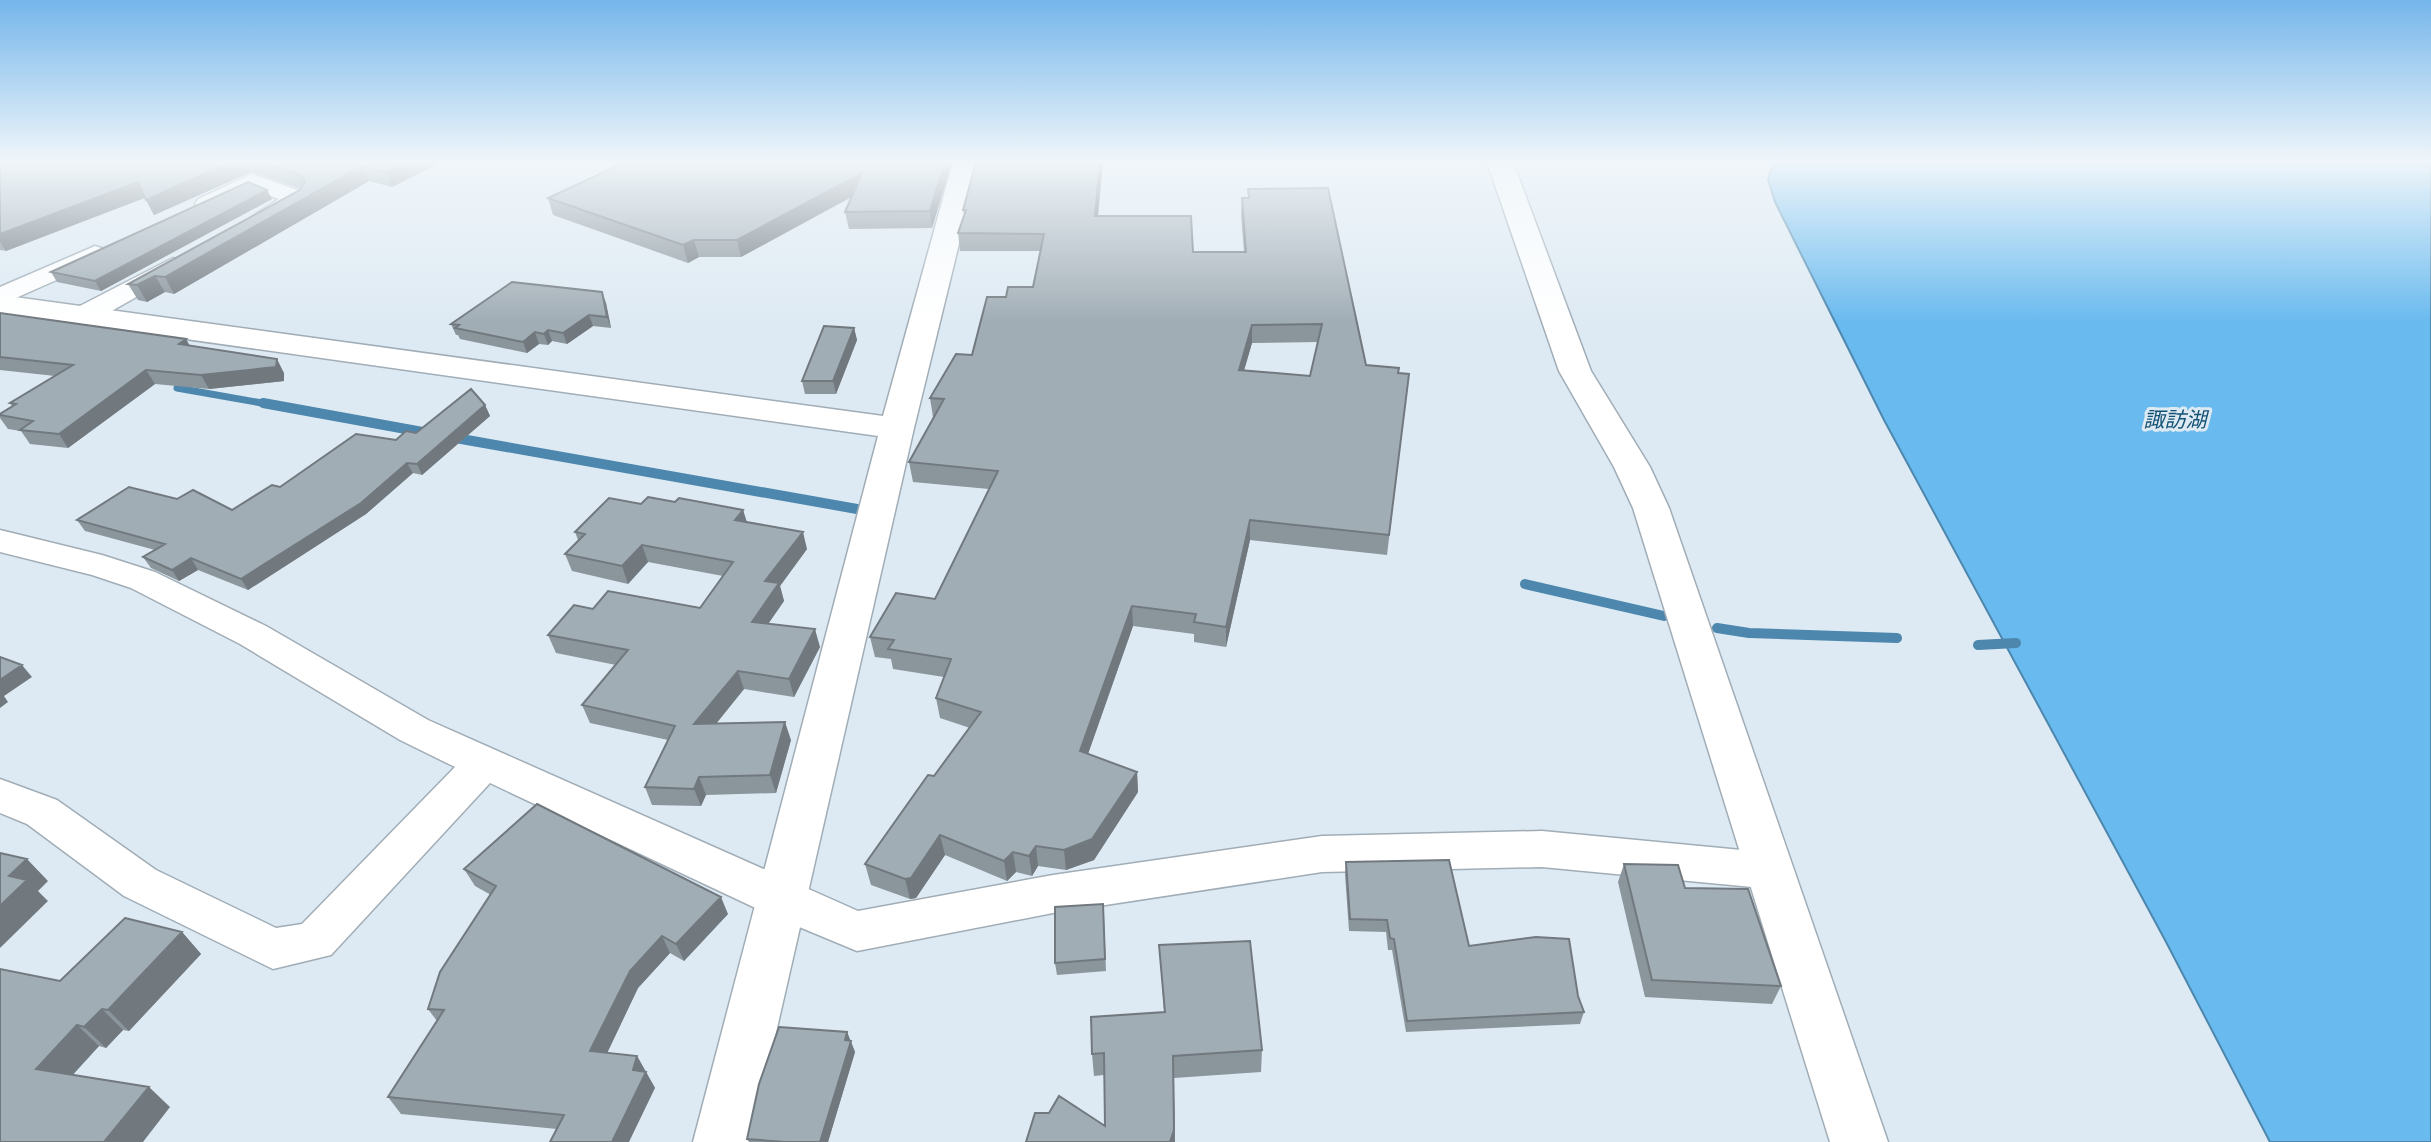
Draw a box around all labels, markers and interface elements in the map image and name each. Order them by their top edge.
water label: 諏訪湖 [2144,407,2209,432]

